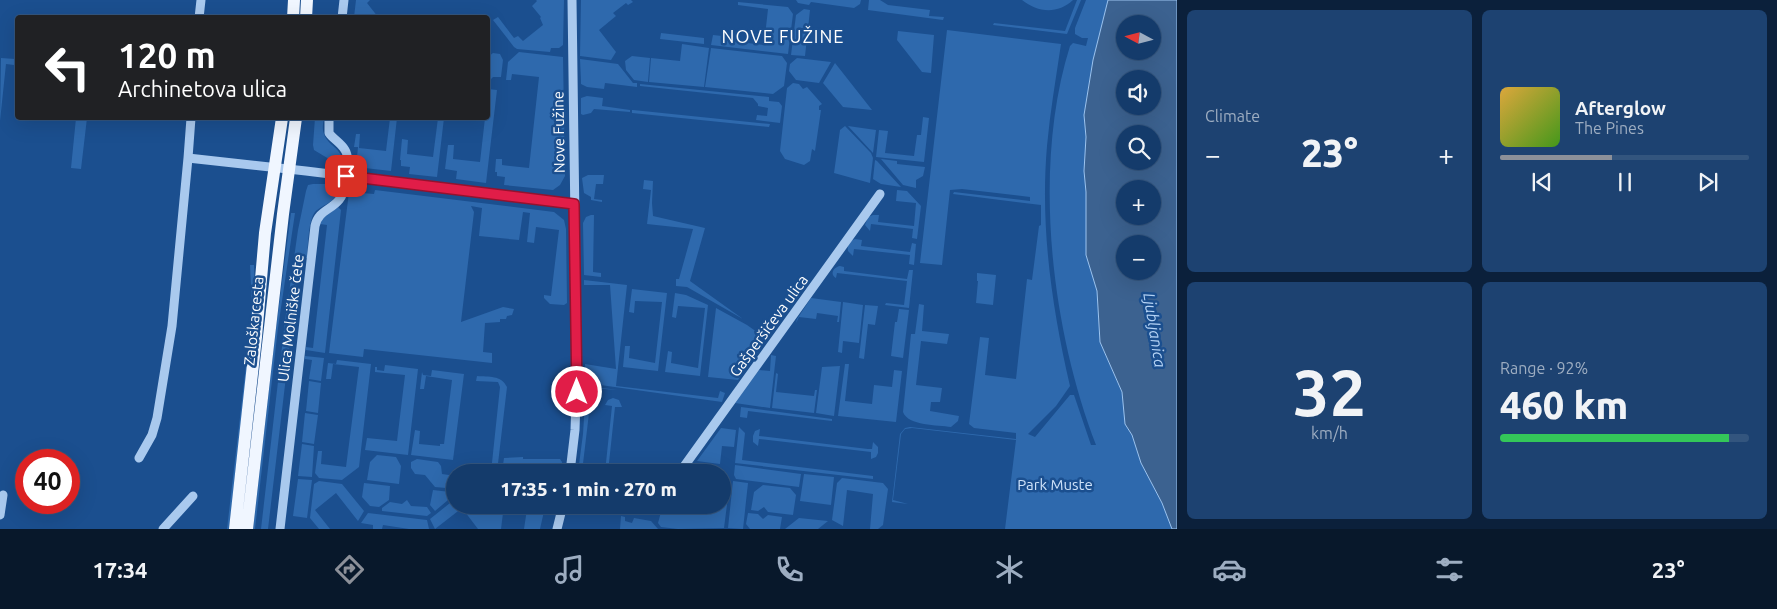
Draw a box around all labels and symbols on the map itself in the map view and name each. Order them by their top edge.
north arrow [1116,15,1161,60]
district label: NOVE FUŽINE [722,25,844,46]
street label: Nove Fužine [549,91,568,173]
pin [325,155,367,197]
street label: Ulica Molniške čete [274,253,307,383]
street label: Gašperšičeva ulica [726,272,811,380]
street label: Zaloška cesta [240,276,267,366]
water label: Ljubljanica [1140,291,1170,369]
position arrow [550,365,602,417]
speed limit sign: 40 [15,449,80,514]
park label: Park Muste [1017,476,1093,493]

